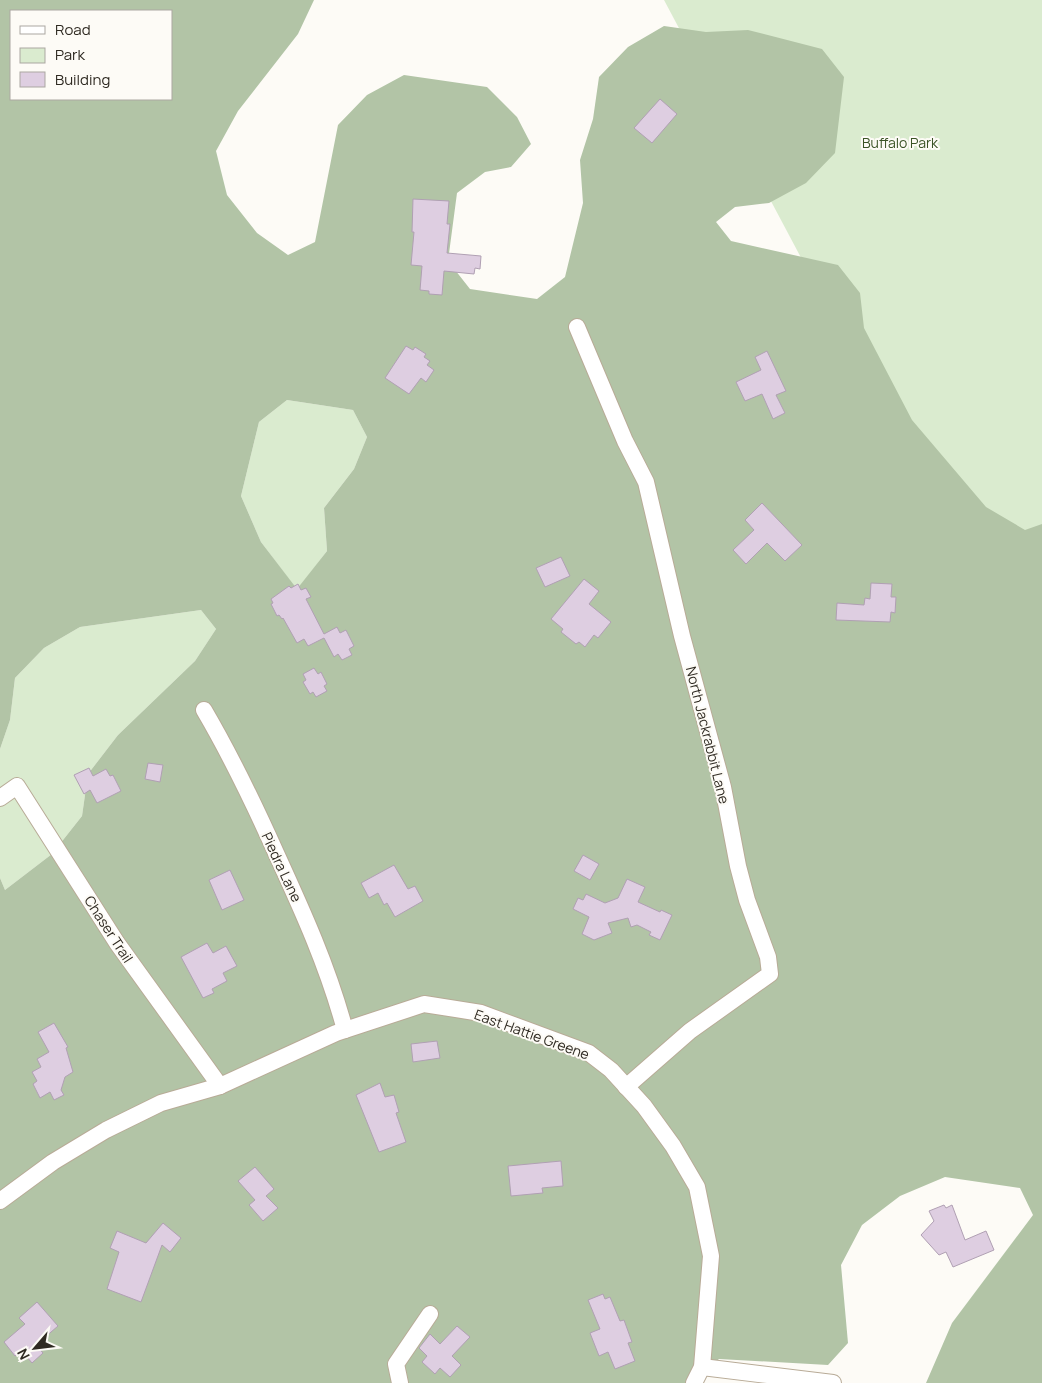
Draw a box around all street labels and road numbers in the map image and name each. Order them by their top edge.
street label: North Jackrabbit Lane [682,664,734,806]
street label: Piedra Lane [258,829,306,905]
street label: Chaser Trail [80,892,138,966]
street label: East Hattie Greene [472,1004,592,1064]

